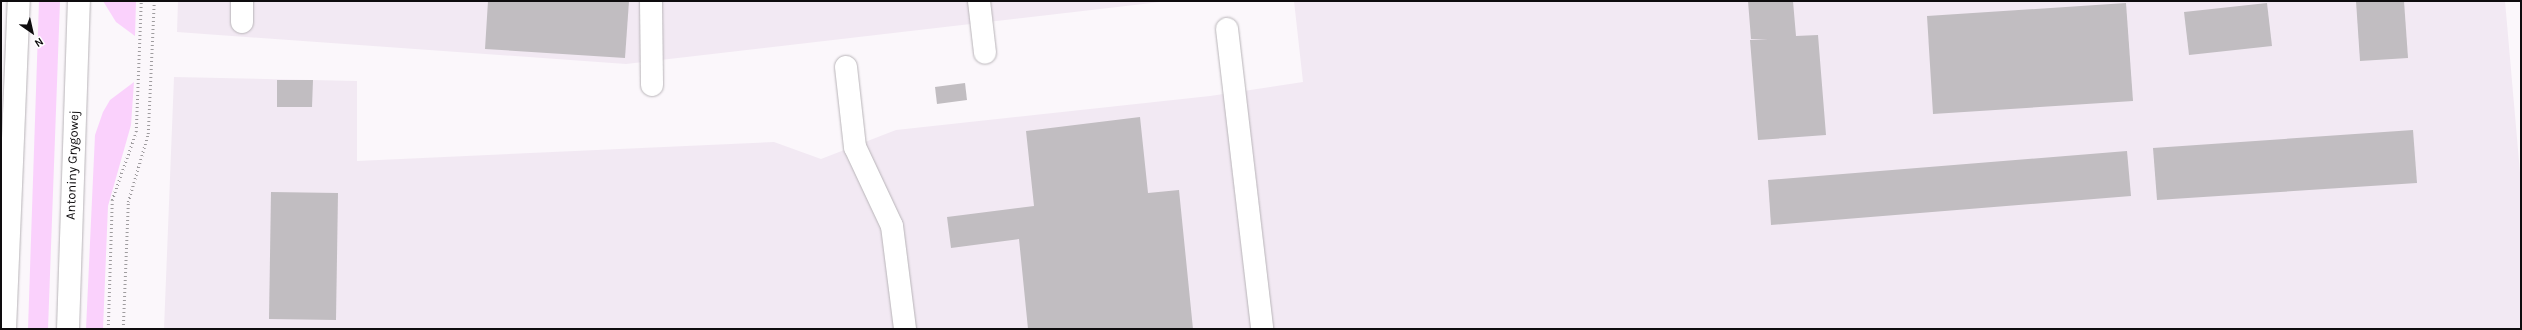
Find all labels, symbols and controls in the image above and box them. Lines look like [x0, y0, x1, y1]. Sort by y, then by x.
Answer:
north arrow [12, 12, 52, 52]
text: N [32, 35, 46, 50]
street label: Antoniny Grygowej [63, 110, 83, 220]

